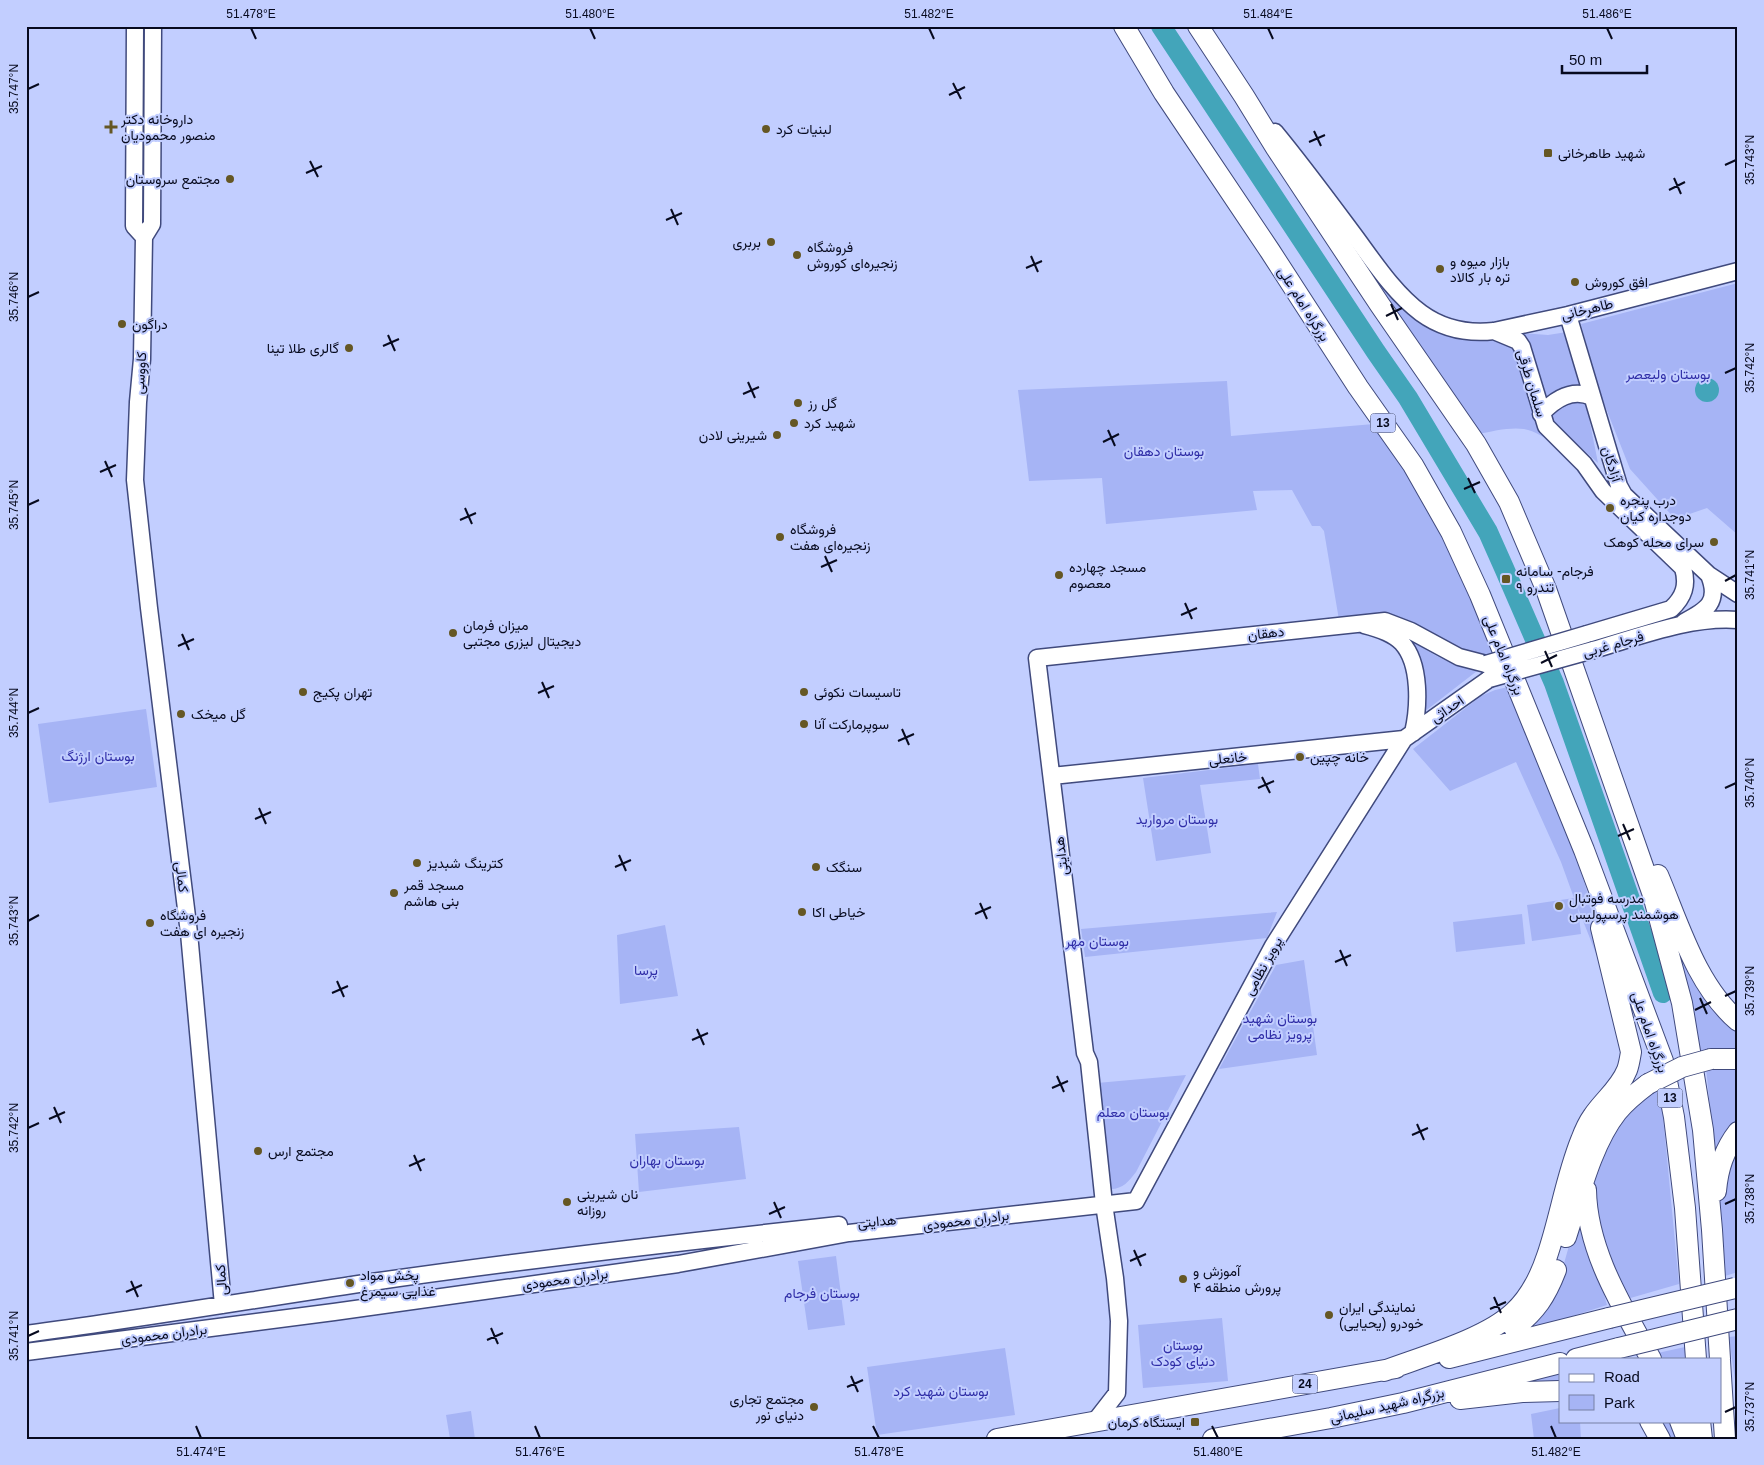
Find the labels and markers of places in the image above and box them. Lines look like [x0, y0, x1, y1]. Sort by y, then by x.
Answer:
place label: داروخانه دکتر منصور محمودیان [120, 111, 216, 144]
marker: داروخانه دکتر منصور محمودیان [105, 121, 117, 133]
place label: لبنیات کرد [776, 121, 832, 138]
marker: لبنیات کرد [760, 123, 772, 135]
place label: شهید طاهرخانی [1558, 145, 1645, 162]
marker: شهید طاهرخانی [1542, 147, 1554, 159]
place label: مجتمع سروستان [126, 171, 220, 190]
marker: مجتمع سروستان [224, 173, 236, 185]
place label: بربری [732, 234, 761, 251]
marker: بربری [765, 236, 777, 248]
place label: فروشگاه زنجیره‌ای کوروش [807, 239, 898, 272]
marker: فروشگاه زنجیره‌ای کوروش [791, 249, 803, 261]
place label: بازار میوه و تره بار کالاد [1450, 253, 1510, 286]
marker: بازار میوه و تره بار کالاد [1434, 263, 1446, 275]
place label: افق کوروش [1585, 274, 1648, 291]
marker: افق کوروش [1569, 276, 1581, 288]
place label: دراگون [132, 316, 168, 333]
marker: دراگون [116, 318, 128, 330]
place label: گالری طلا تینا [267, 340, 339, 357]
marker: گالری طلا تینا [343, 342, 355, 354]
place label: گل رز [807, 395, 837, 412]
marker: گل رز [792, 397, 804, 409]
place label: شهید کرد [804, 415, 856, 432]
marker: شهید کرد [788, 417, 800, 429]
place label: شیرینی لادن [699, 427, 767, 444]
marker: شیرینی لادن [771, 429, 783, 441]
place label: درب پنجره دوجداره کیان [1620, 492, 1692, 525]
marker: درب پنجره دوجداره کیان [1604, 502, 1616, 514]
place label: فروشگاه زنجیره‌ای هفت [790, 521, 871, 554]
marker: فروشگاه زنجیره‌ای هفت [774, 531, 786, 543]
place label: سرای محله کوهک [1604, 534, 1704, 551]
marker: سرای محله کوهک [1708, 536, 1720, 548]
place label: مسجد چهارده معصوم [1069, 559, 1146, 592]
place label: فرجام- سامانه ۹ تندرو [1516, 563, 1594, 596]
marker: مسجد چهارده معصوم [1053, 569, 1065, 581]
marker: فرجام- سامانه ۹ تندرو [1500, 573, 1512, 585]
place label: میزان فرمان دیجیتال لیزری مجتبی [463, 617, 581, 651]
marker: میزان فرمان دیجیتال لیزری مجتبی [447, 627, 459, 639]
place label: تهران پکیج [313, 684, 372, 703]
place label: تاسیسات نکوئی [814, 684, 901, 701]
marker: تهران پکیج [297, 686, 309, 698]
marker: تاسیسات نکوئی [798, 686, 810, 698]
place label: گل میخک [191, 706, 246, 723]
marker: گل میخک [175, 708, 187, 720]
place label: سوپرمارکت آنا [814, 716, 889, 734]
marker: سوپرمارکت آنا [798, 718, 810, 730]
place label: خانه چپین [1310, 749, 1369, 767]
marker: خانه چپین [1294, 751, 1306, 763]
place label: کترینگ شبدیز [426, 855, 503, 872]
marker: کترینگ شبدیز [411, 857, 423, 869]
place label: سنگک [826, 859, 862, 875]
marker: سنگک [810, 861, 822, 873]
place label: مسجد قمر بنی هاشم [403, 877, 464, 910]
marker: مسجد قمر بنی هاشم [388, 887, 400, 899]
place label: مدرسه فوتبال هوشمند پرسپولیس [1569, 890, 1679, 924]
marker: مدرسه فوتبال هوشمند پرسپولیس [1553, 900, 1565, 912]
place label: خیاطی اکا [812, 904, 865, 921]
marker: خیاطی اکا [796, 906, 808, 918]
place label: فروشگاه زنجیره ای هفت [160, 907, 245, 940]
marker: فروشگاه زنجیره ای هفت [144, 917, 156, 929]
place label: مجتمع ارس [268, 1143, 334, 1162]
marker: مجتمع ارس [252, 1145, 264, 1157]
place label: نان شیرینی روزانه [577, 1186, 638, 1219]
marker: نان شیرینی روزانه [561, 1196, 573, 1208]
place label: آموزش و پرورش منطقه ۴ [1193, 1263, 1281, 1297]
place label: پخش مواد غذایی سیمرغ [360, 1267, 435, 1302]
marker: آموزش و پرورش منطقه ۴ [1177, 1273, 1189, 1285]
marker: پخش مواد غذایی سیمرغ [344, 1277, 356, 1289]
place label: نمایندگی ایران خودرو (یحیایی) [1339, 1299, 1423, 1332]
marker: نمایندگی ایران خودرو (یحیایی) [1323, 1309, 1335, 1321]
place label: مجتمع تجاری دنیای نور [729, 1391, 804, 1424]
marker: مجتمع تجاری دنیای نور [808, 1401, 820, 1413]
place label: ایستگاه کرمان [1108, 1414, 1185, 1431]
marker: ایستگاه کرمان [1189, 1416, 1201, 1428]

